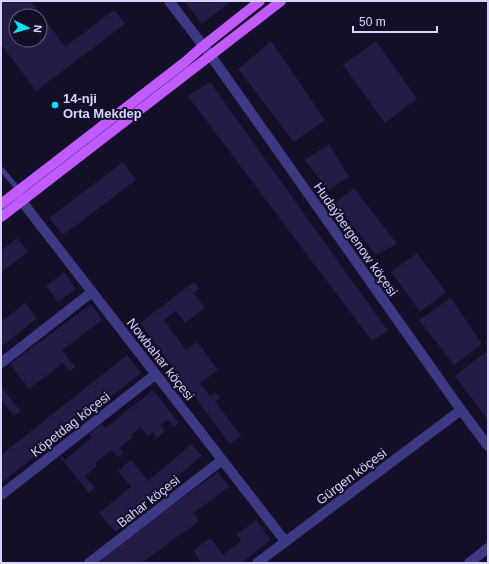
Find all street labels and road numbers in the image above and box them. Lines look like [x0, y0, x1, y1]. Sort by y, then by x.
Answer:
street label: Hudaýbergenow köçesi [311, 180, 401, 299]
street label: Nowbahar köçesi [124, 315, 197, 403]
street label: Köpetdag köçesi [28, 389, 113, 460]
street label: Gürgen köçesi [313, 445, 389, 508]
street label: Bahar köçesi [114, 472, 183, 530]

